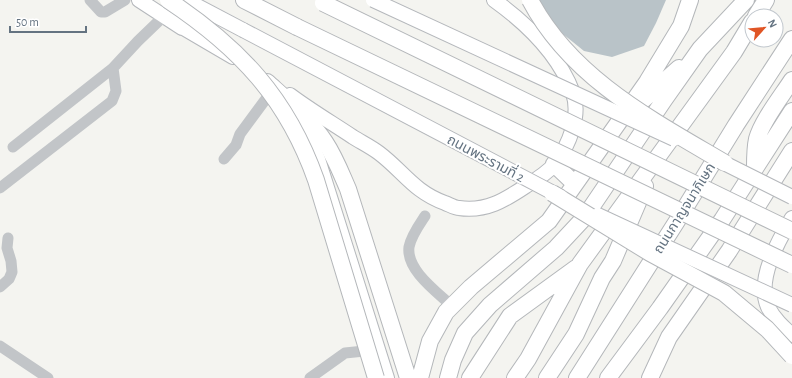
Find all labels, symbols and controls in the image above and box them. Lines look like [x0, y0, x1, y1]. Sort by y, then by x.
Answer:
scale bar [10, 8, 86, 34]
north arrow [744, 8, 784, 48]
text: 50 m [16, 16, 39, 28]
text: N [766, 18, 779, 30]
street label: ถนนพระรามที่ 2 [445, 129, 528, 185]
street label: ถนนกาญจนาภิเษก [651, 161, 718, 256]

